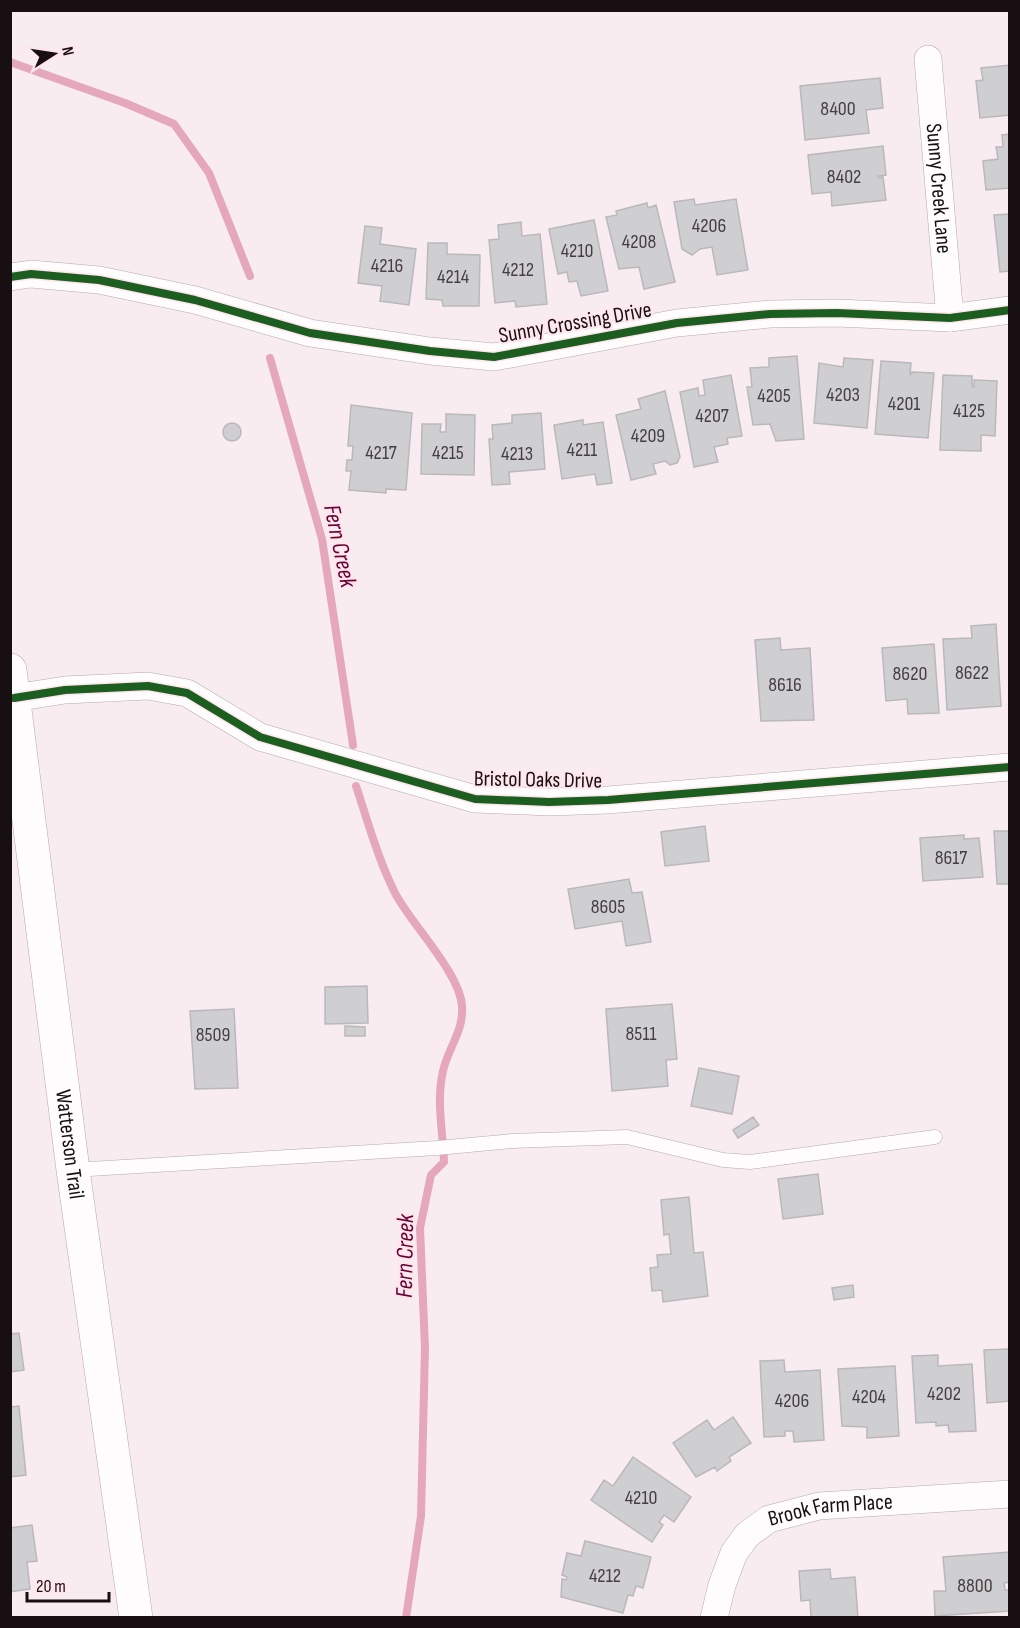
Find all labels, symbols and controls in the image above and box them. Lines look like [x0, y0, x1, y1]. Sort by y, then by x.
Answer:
north arrow [24, 24, 84, 84]
text: N [57, 45, 77, 57]
house number: 8400 [820, 97, 856, 121]
street label: Sunny Creek Lane [920, 122, 958, 255]
house number: 8402 [827, 165, 861, 189]
house number: 4206 [692, 214, 726, 238]
house number: 4208 [622, 230, 656, 254]
house number: 4210 [561, 239, 593, 263]
house number: 4216 [371, 254, 403, 278]
house number: 4212 [502, 258, 534, 282]
house number: 4214 [437, 265, 469, 289]
street label: Sunny Crossing Drive [496, 296, 654, 350]
house number: 4203 [826, 383, 860, 407]
house number: 4205 [757, 384, 791, 408]
house number: 4201 [888, 392, 920, 416]
house number: 4125 [953, 399, 985, 423]
house number: 4207 [695, 404, 729, 428]
house number: 4209 [631, 424, 665, 448]
house number: 4211 [567, 438, 597, 462]
house number: 4217 [365, 441, 397, 465]
house number: 4215 [432, 441, 464, 465]
house number: 4213 [501, 442, 533, 466]
water label: Fern Creek [317, 502, 363, 591]
house number: 8622 [955, 661, 989, 685]
house number: 8620 [893, 662, 927, 686]
house number: 8616 [768, 673, 802, 697]
street label: Bristol Oaks Drive [474, 765, 602, 795]
house number: 8617 [935, 846, 967, 870]
house number: 8605 [591, 895, 625, 919]
house number: 8511 [626, 1022, 656, 1046]
house number: 8509 [196, 1023, 230, 1047]
street label: Watterson Trail [49, 1088, 90, 1201]
water label: Fern Creek [390, 1213, 420, 1298]
house number: 4202 [927, 1382, 961, 1406]
house number: 4204 [852, 1385, 886, 1409]
house number: 4206 [775, 1389, 809, 1413]
house number: 4210 [625, 1486, 657, 1510]
street label: Brook Farm Place [765, 1488, 893, 1532]
house number: 4212 [589, 1564, 621, 1588]
scale bar [27, 1565, 110, 1603]
house number: 8800 [957, 1574, 993, 1598]
text: 20 m [36, 1576, 66, 1597]

